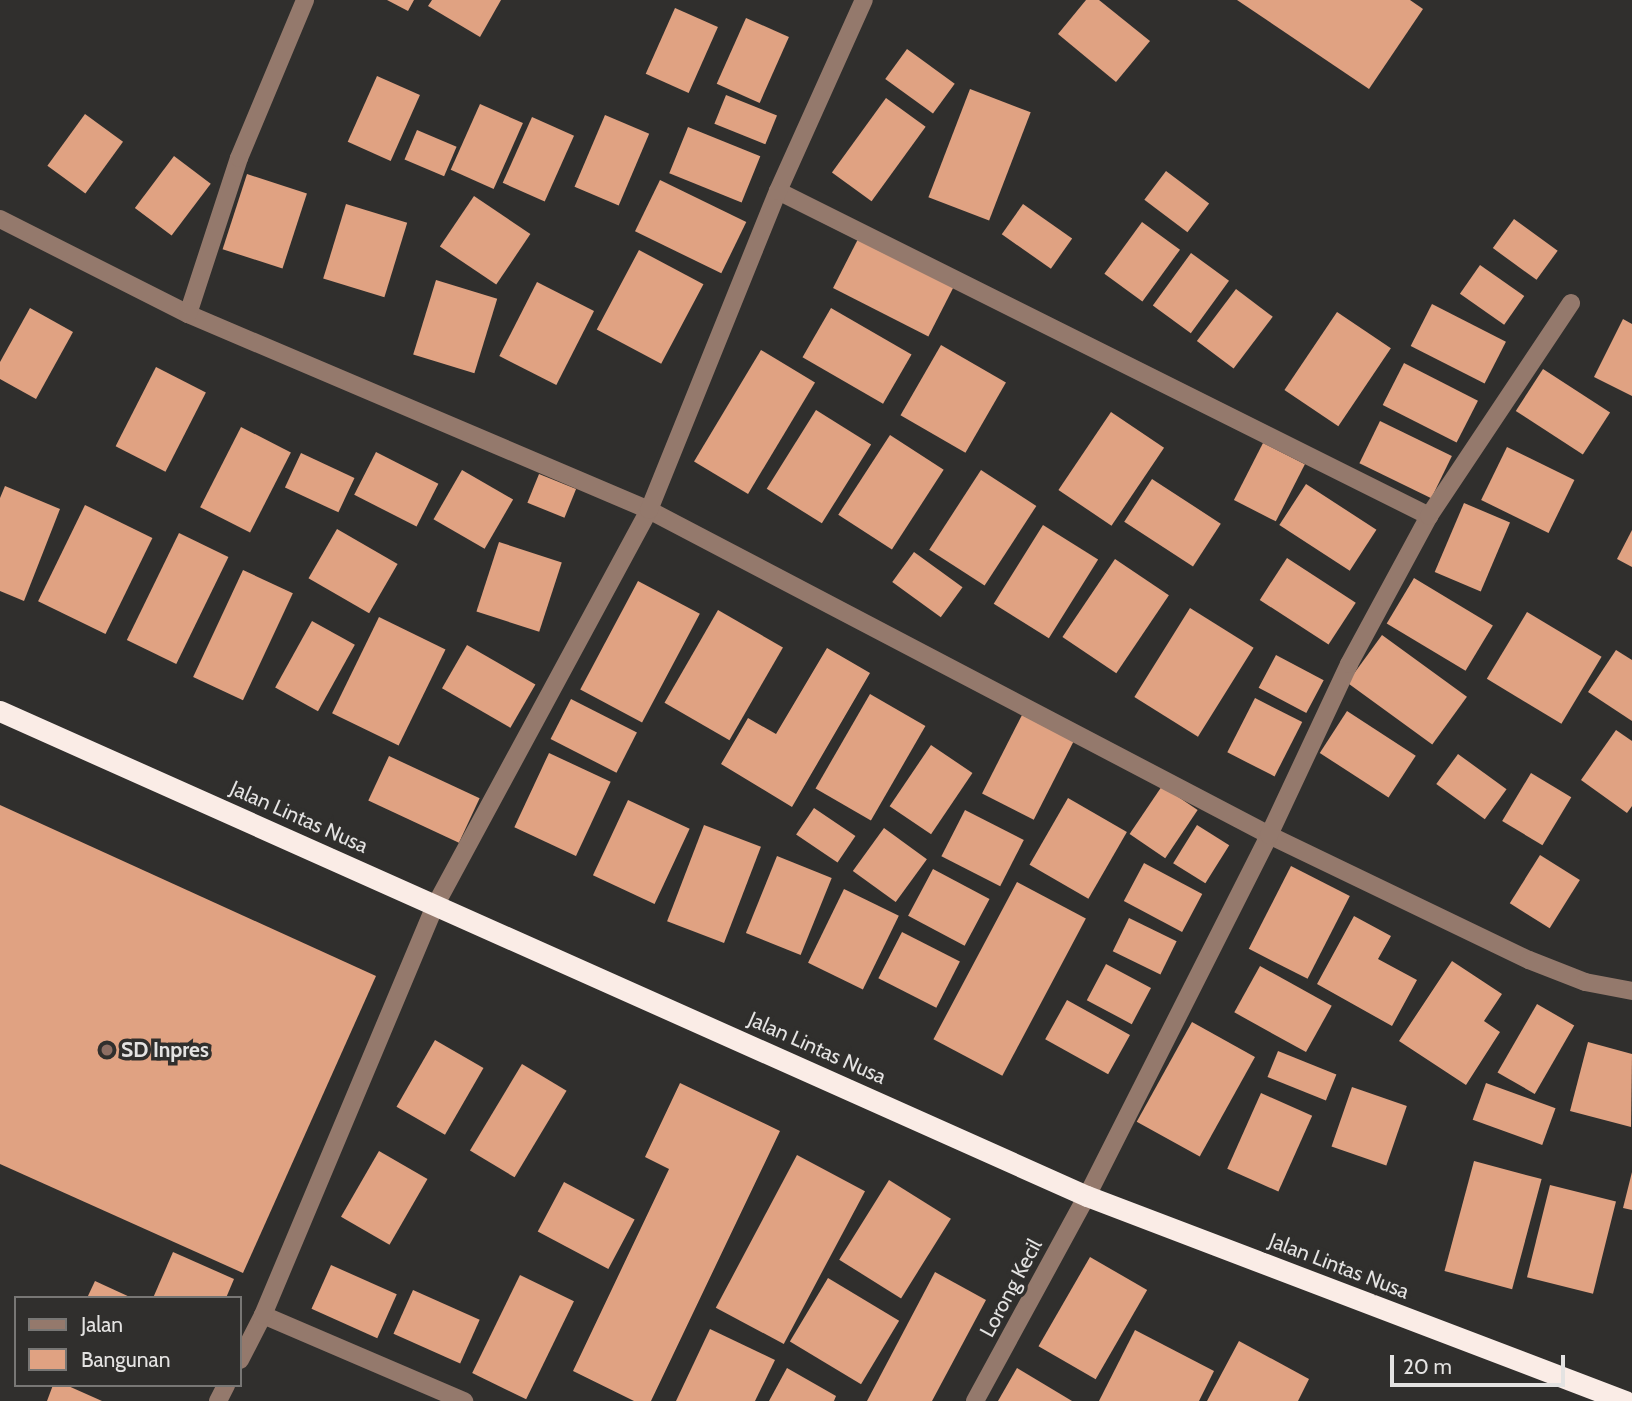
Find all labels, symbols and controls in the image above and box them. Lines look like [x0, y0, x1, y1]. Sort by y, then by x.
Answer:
street label: Jalan Lintas Nusa [226, 775, 372, 859]
street label: Jalan Lintas Nusa [744, 1006, 890, 1090]
place label: SD Inpres [121, 1037, 209, 1063]
marker: SD Inpres [99, 1042, 115, 1058]
street label: Jalan Lintas Nusa [1265, 1228, 1413, 1304]
street label: Lorong Kecil [975, 1235, 1047, 1341]
legend [14, 1296, 242, 1387]
text: Jalan [81, 1312, 123, 1337]
scale bar [1394, 1342, 1569, 1386]
text: Bangunan [81, 1347, 170, 1372]
text: 20 m [1403, 1354, 1452, 1379]

